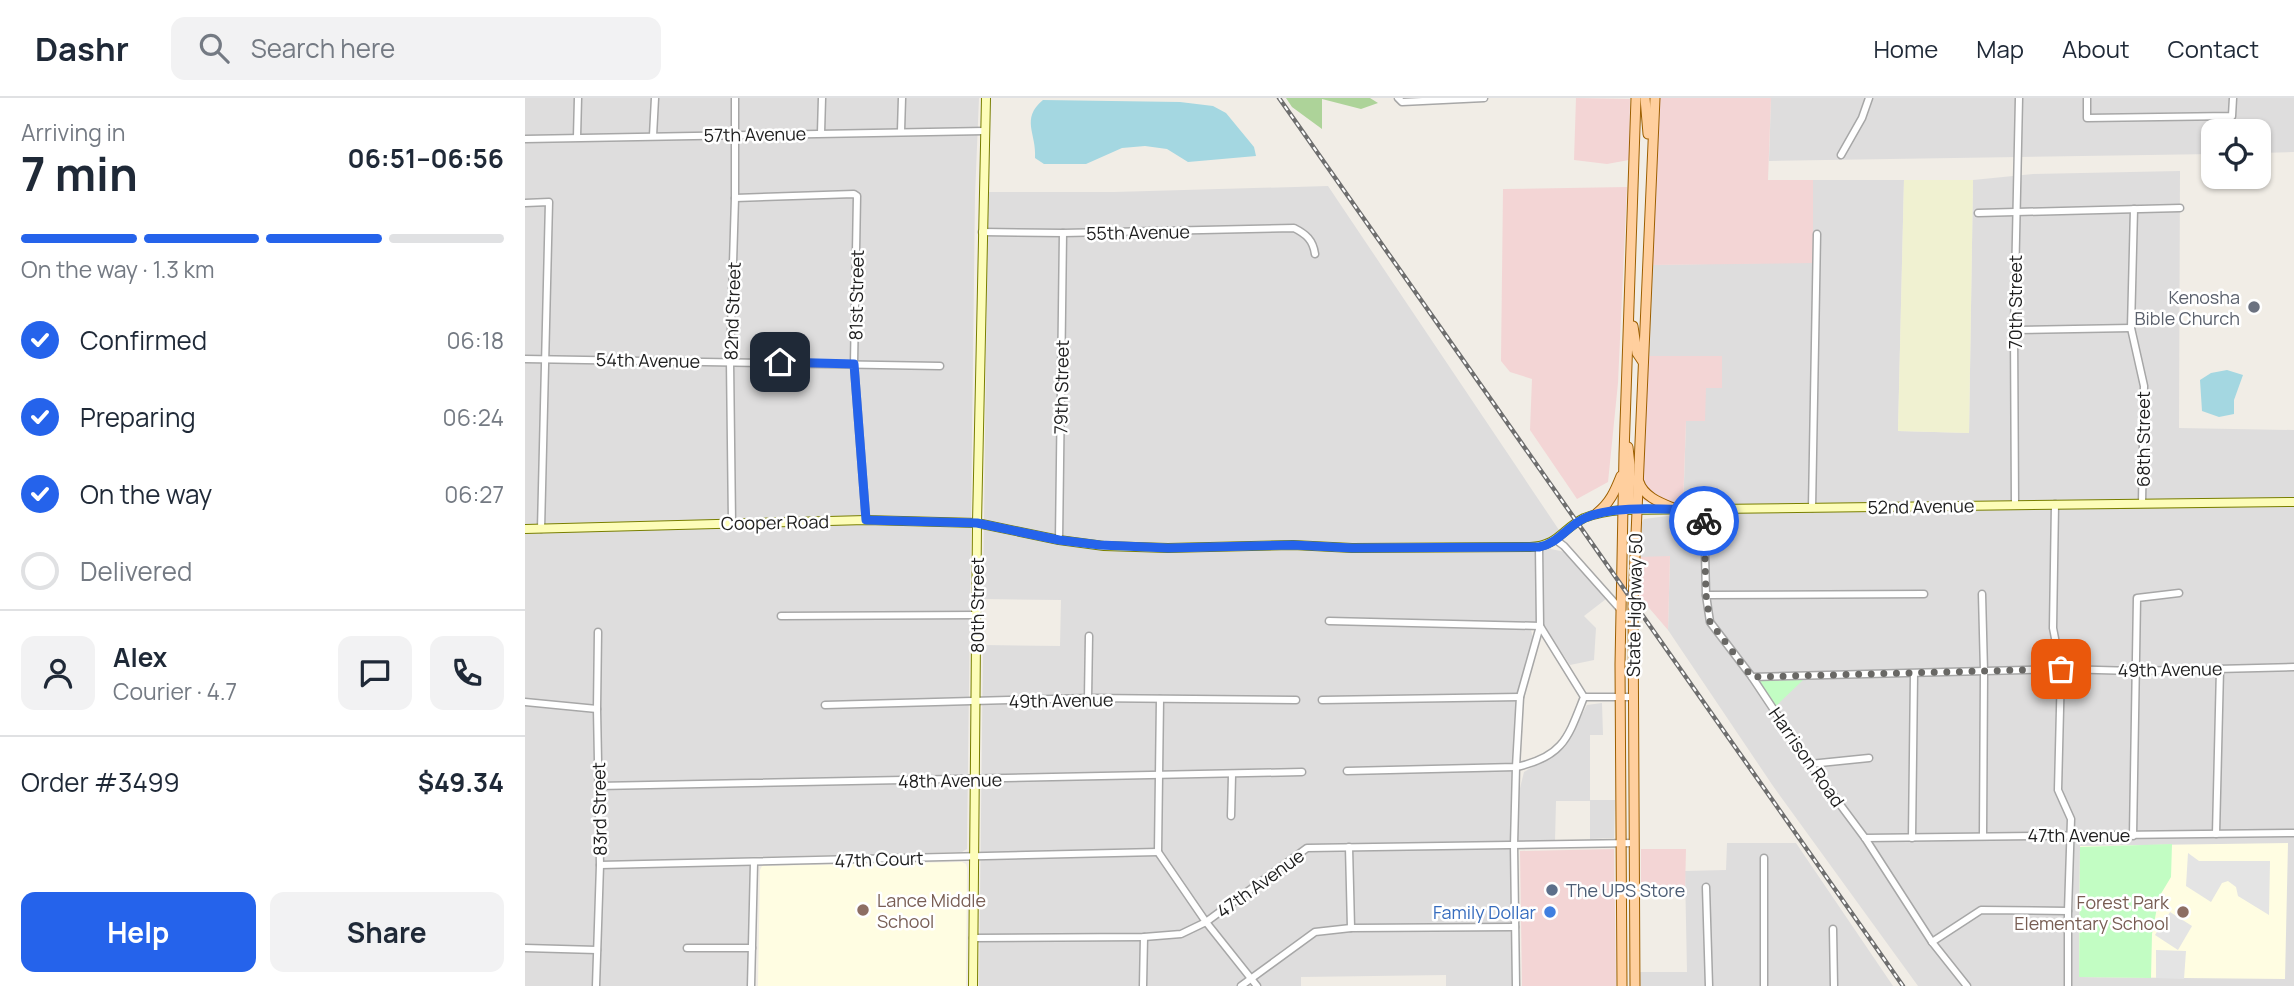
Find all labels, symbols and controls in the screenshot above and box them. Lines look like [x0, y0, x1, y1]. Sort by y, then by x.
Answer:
search box [171, 17, 661, 80]
text: Dashr [35, 26, 129, 71]
icon: search [195, 29, 233, 67]
text: Search here [251, 30, 395, 66]
text: Home [1873, 32, 1938, 65]
text: Map [1976, 32, 2024, 65]
text: About [2062, 32, 2130, 65]
text: Contact [2168, 32, 2259, 65]
text: Arriving in [21, 116, 126, 148]
map controls [2201, 119, 2271, 189]
button: locate [2201, 119, 2271, 189]
street label: 57th Avenue [704, 121, 806, 147]
text: 06:51–06:56 [348, 140, 504, 176]
text: 7 min [21, 142, 138, 205]
street label: 55th Avenue [1086, 219, 1190, 245]
street label: 81st Street [843, 249, 869, 341]
text: On the way · 1.3 km [21, 253, 215, 285]
street label: 70th Street [2003, 255, 2027, 349]
street label: 82nd Street [718, 261, 746, 361]
place label: Kenosha Bible Church [2135, 285, 2240, 330]
marker: Kenosha Bible Church [2246, 299, 2262, 315]
icon: check [21, 321, 59, 359]
text: Confirmed [80, 322, 207, 358]
text: 06:18 [447, 324, 504, 356]
pin [750, 332, 810, 392]
street label: 79th Street [1048, 340, 1074, 434]
icon: home [761, 343, 799, 381]
street label: 54th Avenue [596, 347, 700, 373]
street label: 68th Street [2131, 391, 2155, 487]
icon: check [21, 398, 59, 436]
text: Preparing [80, 399, 196, 435]
text: 06:24 [443, 401, 504, 433]
icon: check [21, 475, 59, 513]
text: On the way [80, 476, 212, 512]
text: 06:27 [444, 478, 504, 510]
courier [1669, 486, 1739, 556]
street label: 52nd Avenue [1867, 493, 1975, 519]
icon: bike [1685, 502, 1723, 540]
street label: Cooper Road [721, 509, 829, 535]
street label: State Highway 50 [1621, 533, 1647, 677]
text: Delivered [80, 553, 192, 589]
street label: 80th Street [965, 557, 989, 653]
button: person [21, 636, 95, 710]
button: chat [338, 636, 412, 710]
button: phone [430, 636, 504, 710]
text: Alex [113, 639, 167, 675]
pin [2031, 639, 2091, 699]
icon: bag [2042, 650, 2080, 688]
street label: 49th Avenue [2117, 656, 2223, 682]
text: Courier · 4.7 [113, 675, 237, 707]
street label: 49th Avenue [1008, 687, 1114, 713]
street label: Harrison Road [1764, 702, 1850, 812]
street label: 83rd Street [586, 762, 612, 856]
text: Order #3499 [21, 764, 180, 800]
text: $49.34 [418, 764, 504, 800]
street label: 48th Avenue [898, 767, 1002, 793]
street label: 47th Avenue [2028, 823, 2130, 847]
street label: 47th Avenue [1211, 843, 1309, 923]
street label: 47th Court [834, 845, 924, 873]
place label: The UPS Store [1566, 878, 1685, 902]
marker: The UPS Store [1544, 882, 1560, 898]
place label: Lance Middle School [877, 888, 986, 933]
place label: Forest Park Elementary School [2014, 890, 2170, 935]
button: Help [21, 892, 256, 972]
button: Share [270, 892, 504, 972]
place label: Family Dollar [1433, 900, 1536, 924]
marker: Lance Middle School [855, 902, 871, 918]
marker: Family Dollar [1542, 904, 1558, 920]
marker: Forest Park Elementary School [2175, 904, 2191, 920]

